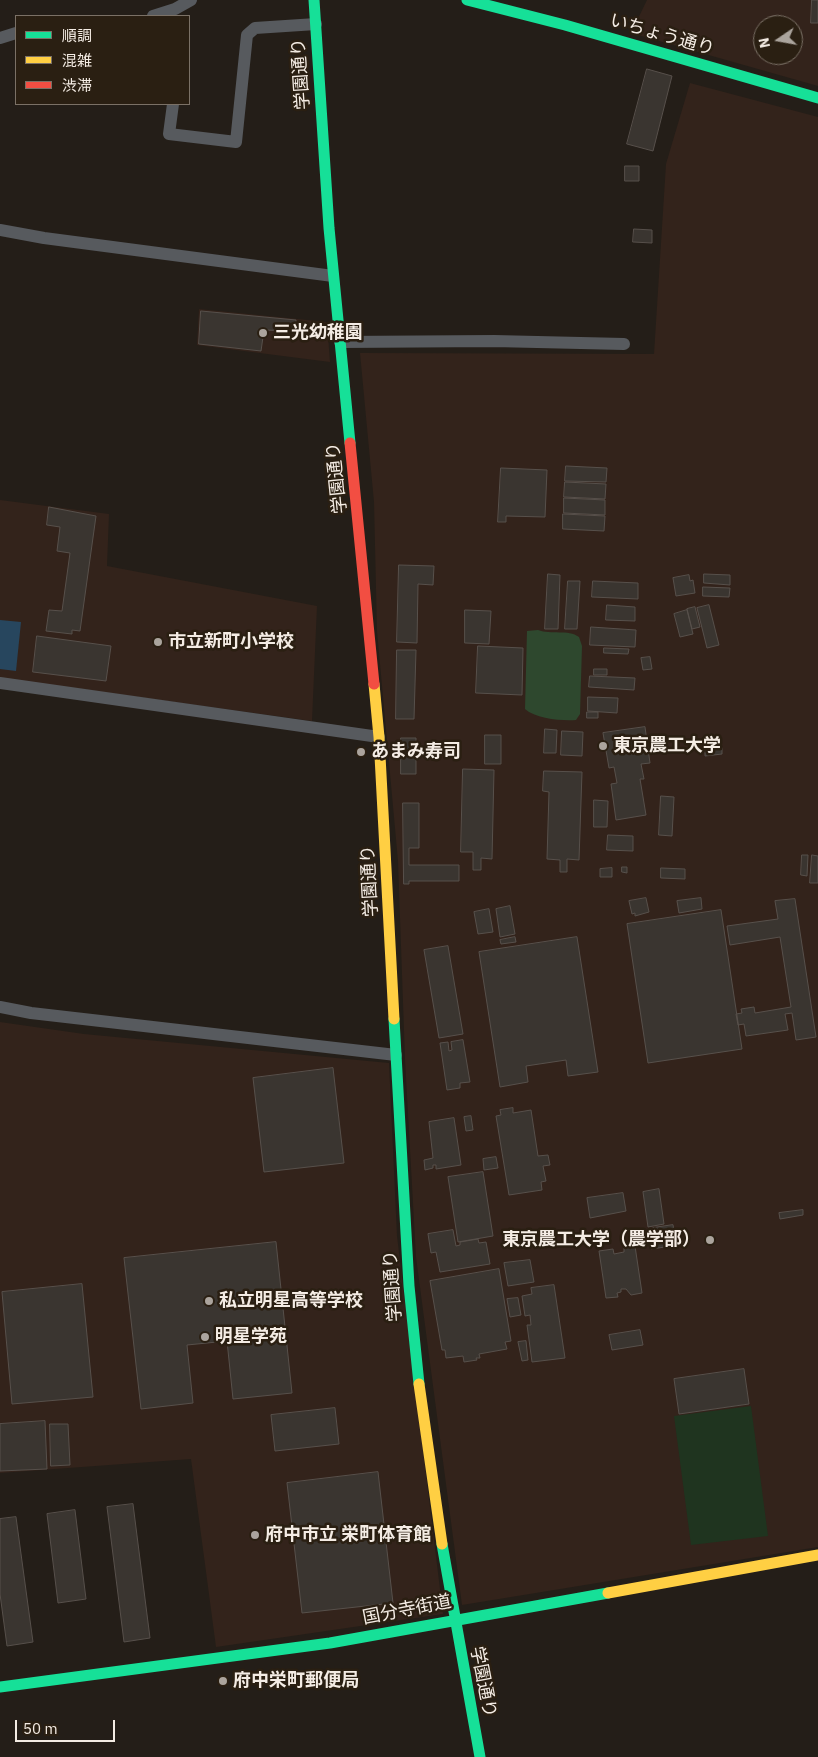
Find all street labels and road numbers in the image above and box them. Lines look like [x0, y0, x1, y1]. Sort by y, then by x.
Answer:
street label: いちょう通り [607, 10, 717, 60]
street label: 学園通り [288, 37, 314, 111]
street label: 学園通り [322, 441, 352, 515]
street label: 学園通り [357, 844, 383, 918]
street label: 学園通り [380, 1249, 406, 1323]
street label: 国分寺街道 [361, 1591, 453, 1629]
street label: 学園通り [466, 1645, 500, 1719]

